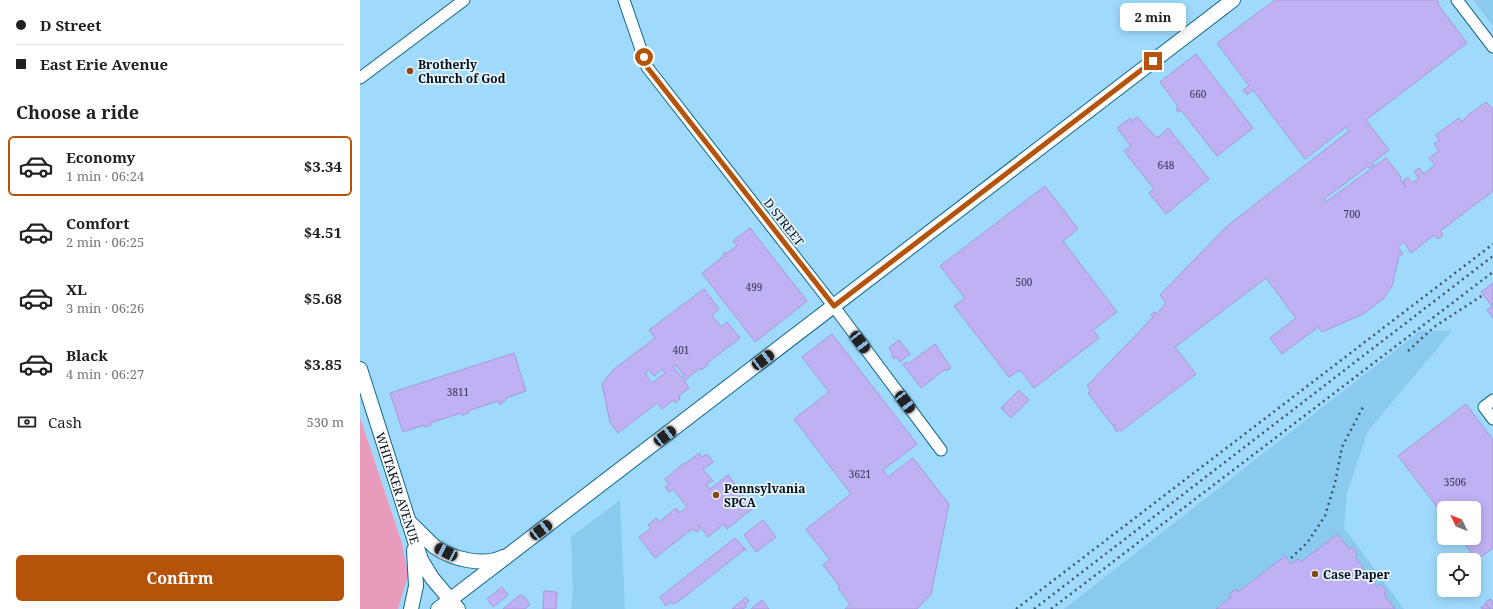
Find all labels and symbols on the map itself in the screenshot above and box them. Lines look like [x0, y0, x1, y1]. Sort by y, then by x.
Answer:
callout: 2 min [1120, 3, 1186, 31]
route start [635, 48, 653, 66]
route end [1144, 52, 1162, 70]
place label: Brotherly Church of God [418, 56, 506, 87]
marker: Brotherly Church of God [405, 66, 415, 76]
house number: 660 [1190, 87, 1207, 101]
house number: 648 [1158, 158, 1175, 172]
street label: D STREET [760, 195, 808, 250]
house number: 700 [1344, 207, 1361, 221]
house number: 500 [1016, 275, 1033, 289]
house number: 499 [746, 280, 762, 294]
car [848, 329, 872, 355]
house number: 401 [673, 343, 689, 357]
car [750, 348, 776, 372]
house number: 3811 [447, 385, 469, 399]
car [893, 389, 917, 415]
car [652, 424, 678, 448]
street label: WHITAKER AVENUE [372, 430, 424, 546]
house number: 3621 [849, 467, 871, 481]
house number: 3506 [1444, 475, 1467, 489]
place label: Pennsylvania SPCA [724, 480, 805, 511]
marker: Pennsylvania SPCA [711, 490, 721, 500]
north arrow [1437, 501, 1481, 545]
car [528, 518, 554, 542]
car [433, 541, 459, 563]
place label: Case Paper [1323, 566, 1390, 583]
marker: Case Paper [1310, 569, 1320, 579]

